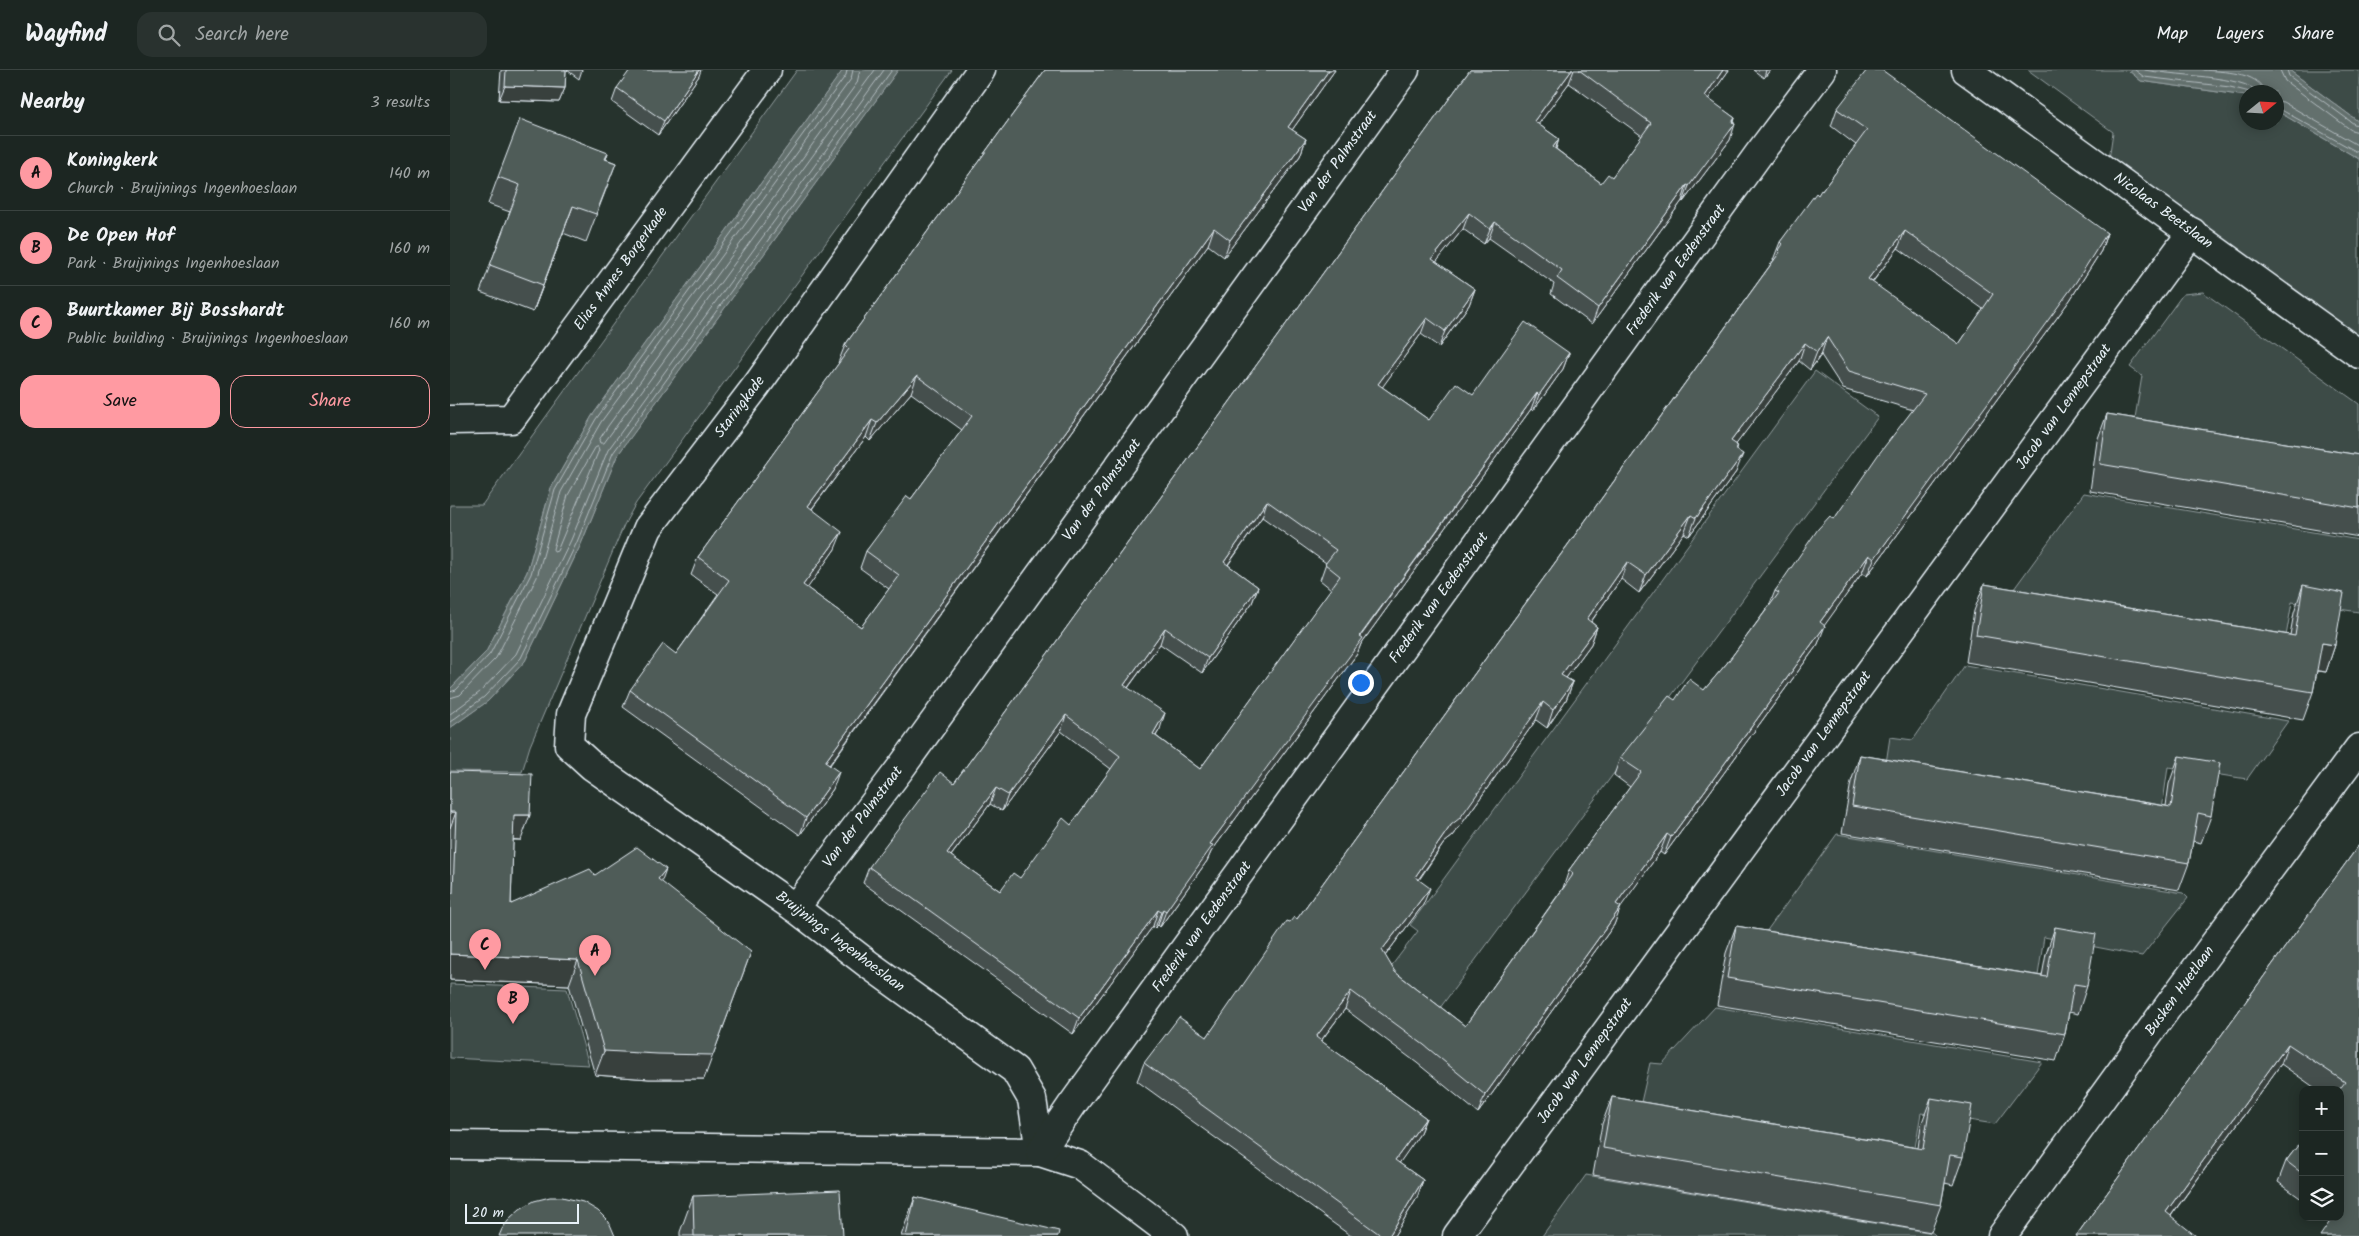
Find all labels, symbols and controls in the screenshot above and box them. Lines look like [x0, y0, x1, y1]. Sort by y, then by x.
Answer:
search box [137, 12, 487, 57]
text: Wayfind [25, 15, 107, 54]
text: Search here [195, 20, 289, 50]
text: Map [2157, 20, 2188, 49]
text: Layers [2216, 20, 2264, 49]
text: Share [2292, 20, 2334, 49]
icon: search [155, 21, 183, 49]
north arrow [2239, 85, 2284, 130]
text: Nearby [20, 86, 85, 119]
text: 3 results [371, 90, 430, 115]
street label: Van der Palmstraat [1292, 105, 1384, 218]
text: Koningkerk [67, 146, 157, 176]
text: A [31, 161, 41, 186]
text: 140 m [389, 161, 430, 186]
street label: Nicolaas Beetslaan [2108, 167, 2218, 255]
text: Church · Bruijnings Ingenhoeslaan [67, 176, 297, 201]
street label: Frederik van Eedenstraat [1620, 199, 1732, 341]
street label: Elias Annes Borgerkade [568, 202, 674, 336]
text: De Open Hof [67, 221, 175, 251]
text: B [31, 236, 41, 261]
text: 160 m [389, 236, 430, 261]
text: Park · Bruijnings Ingenhoeslaan [67, 251, 279, 276]
text: Buurtkamer Bij Bosshardt [67, 296, 284, 326]
text: C [31, 311, 41, 336]
text: 160 m [389, 311, 430, 336]
text: Public building · Bruijnings Ingenhoeslaan [67, 326, 348, 351]
street label: Jacob van Lennepstraat [2010, 339, 2118, 475]
street label: Staringkade [709, 371, 772, 443]
button: Save [20, 375, 220, 428]
button: Share [230, 375, 430, 428]
street label: Van der Palmstraat [1056, 433, 1148, 546]
street label: Frederik van Eedenstraat [1383, 527, 1495, 669]
street label: Jacob van Lennepstraat [1770, 666, 1878, 802]
your location [1348, 670, 1374, 696]
street label: Van der Palmstraat [817, 761, 909, 873]
street label: Frederik van Eedenstraat [1146, 856, 1258, 998]
street label: Bruijnings Ingenhoeslaan [770, 885, 910, 999]
pin: C [469, 929, 501, 970]
pin: A [579, 935, 611, 976]
street label: Busken Huetlaan [2139, 941, 2221, 1041]
pin: B [497, 983, 529, 1024]
street label: Jacob van Lennepstraat [1531, 993, 1639, 1129]
map controls [2299, 1086, 2344, 1221]
button: + [2299, 1086, 2344, 1131]
button: − [2299, 1131, 2344, 1176]
button: layers [2299, 1176, 2344, 1221]
scale bar [465, 1201, 579, 1224]
text: 20 m [472, 1202, 504, 1224]

